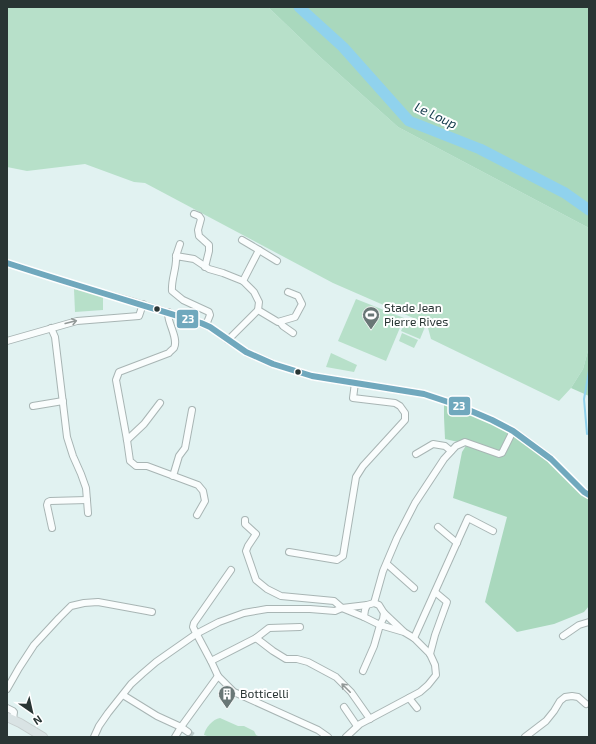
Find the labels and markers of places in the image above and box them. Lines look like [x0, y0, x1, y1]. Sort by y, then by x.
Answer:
place label: Stade Jean Pierre Rives [384, 300, 448, 328]
unlabelled marker [152, 304, 162, 314]
sports icon: Stade Jean Pierre Rives [361, 305, 381, 330]
unlabelled marker [293, 367, 303, 377]
building icon: Botticelli [217, 684, 237, 709]
place label: Botticelli [240, 686, 289, 700]

